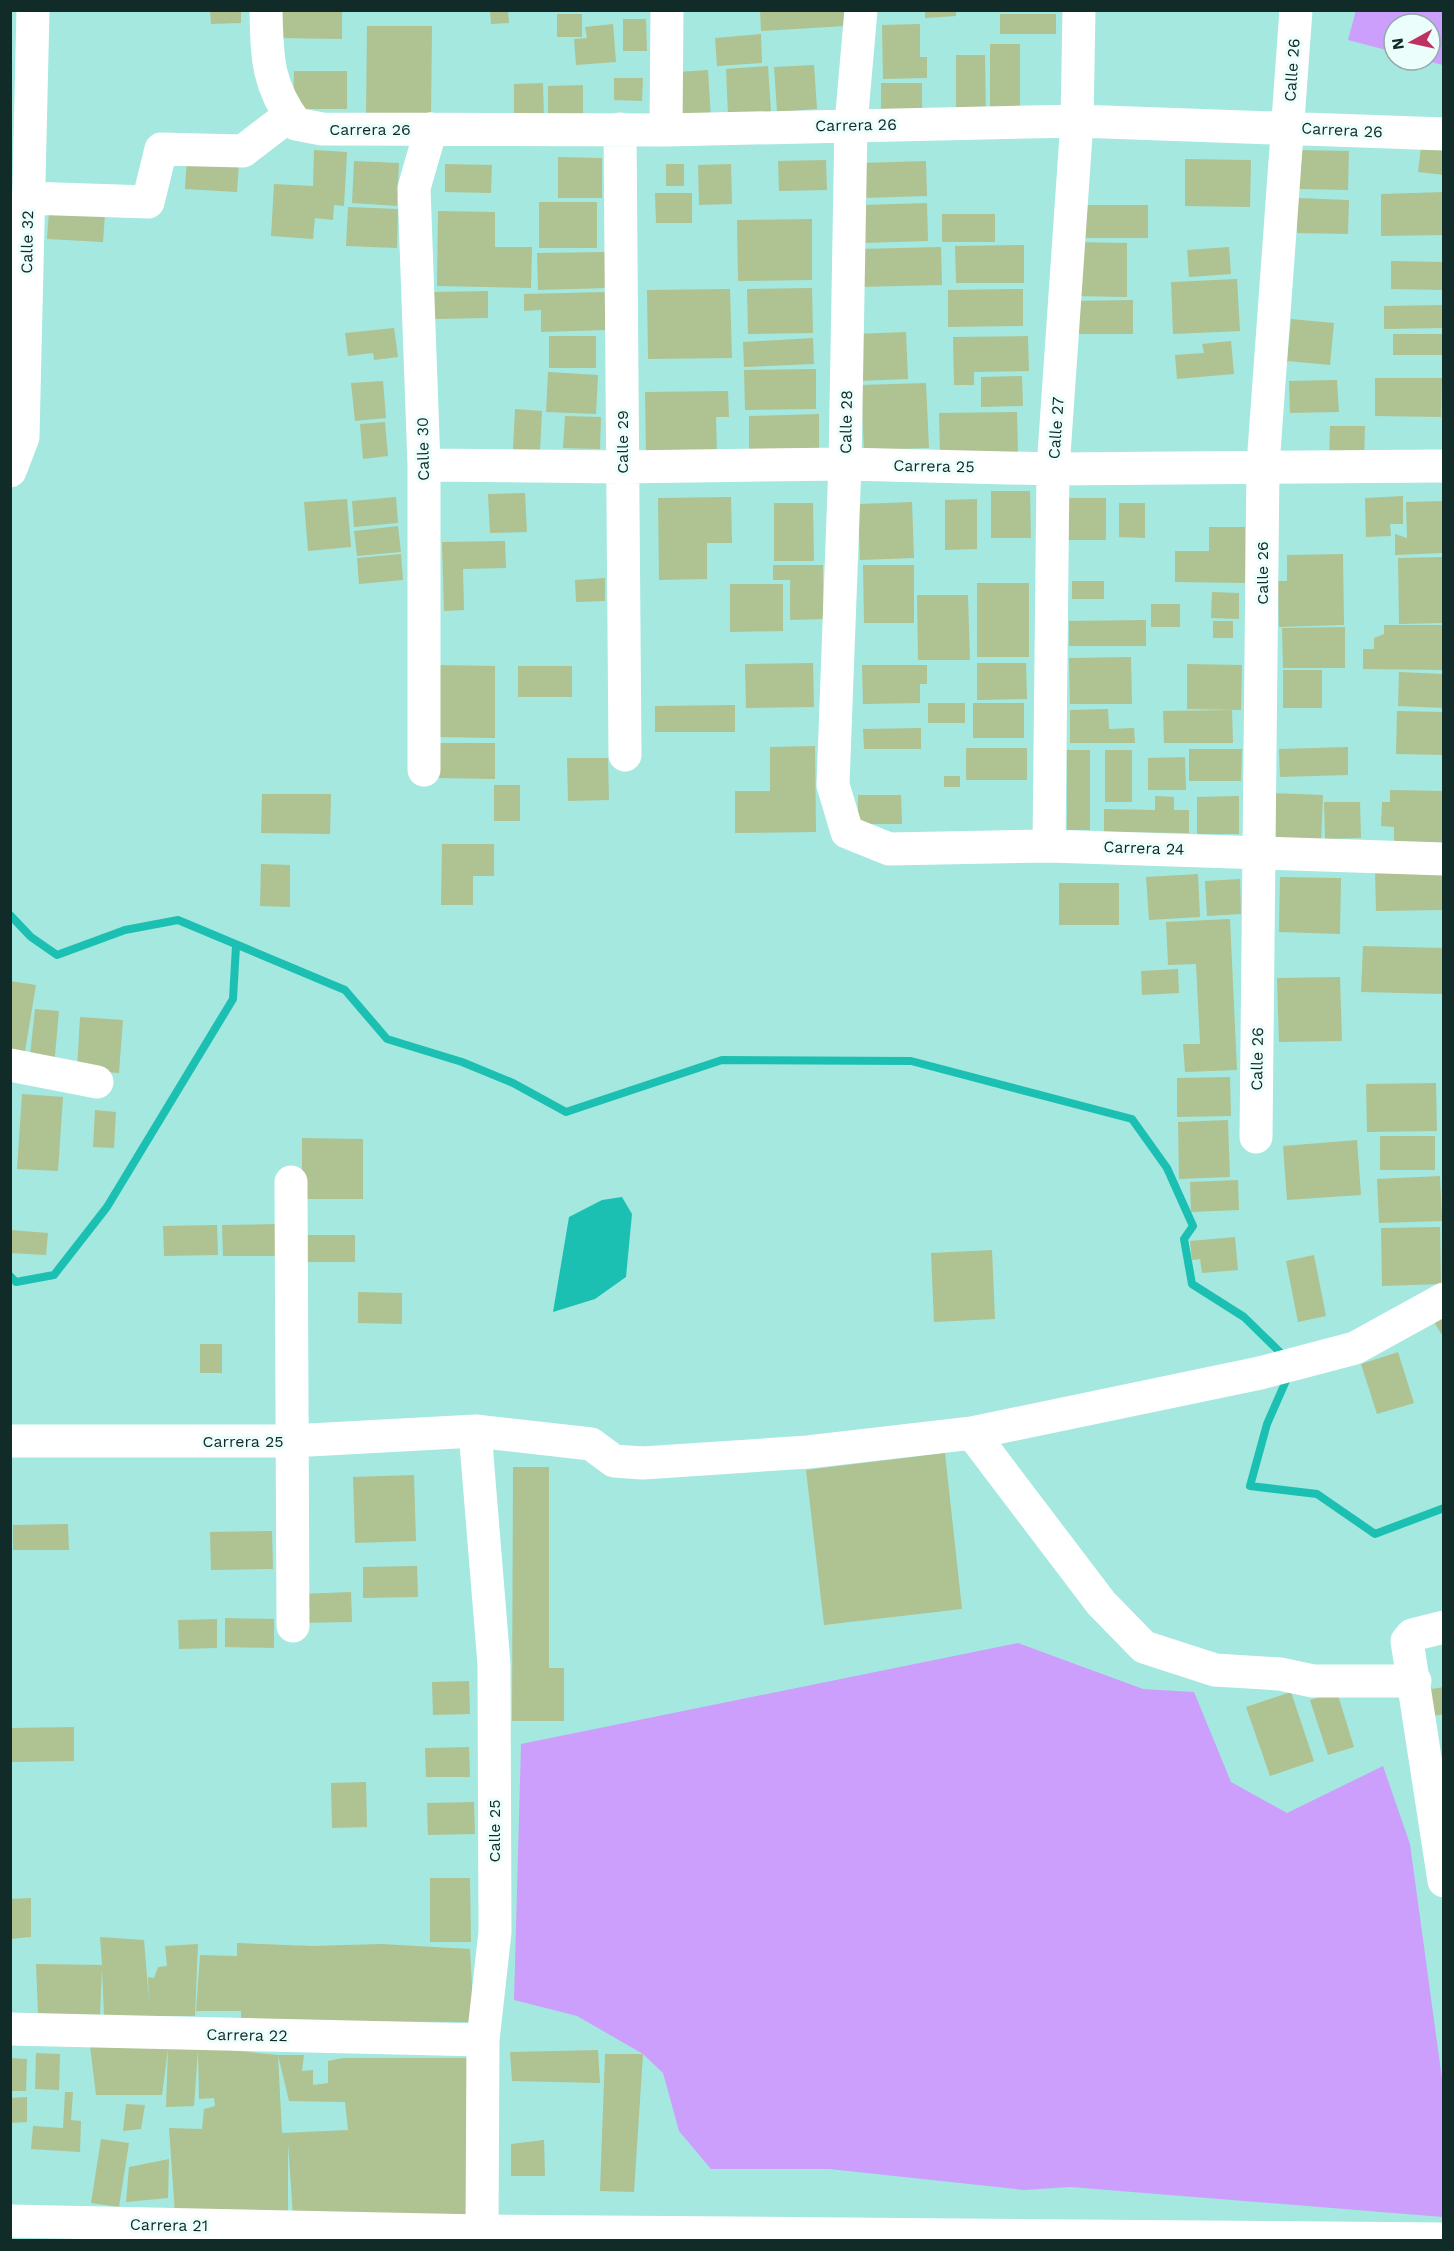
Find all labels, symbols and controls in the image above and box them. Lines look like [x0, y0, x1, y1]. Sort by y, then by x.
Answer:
north arrow [1382, 12, 1442, 72]
text: N [1387, 37, 1408, 51]
street label: Calle 26 [1280, 38, 1304, 102]
street label: Carrera 26 [815, 115, 897, 135]
street label: Carrera 26 [1301, 118, 1383, 142]
street label: Carrera 26 [329, 120, 411, 139]
street label: Calle 32 [17, 210, 37, 274]
street label: Calle 28 [836, 390, 856, 454]
street label: Calle 27 [1044, 396, 1068, 460]
street label: Calle 29 [613, 410, 632, 474]
street label: Calle 30 [413, 417, 433, 481]
street label: Carrera 25 [893, 456, 975, 476]
street label: Calle 26 [1253, 541, 1272, 605]
street label: Carrera 24 [1103, 837, 1185, 859]
street label: Calle 26 [1247, 1027, 1267, 1091]
street label: Carrera 25 [202, 1432, 284, 1451]
street label: Calle 25 [485, 1799, 504, 1863]
street label: Carrera 22 [206, 2025, 288, 2045]
street label: Carrera 21 [130, 2215, 208, 2235]

